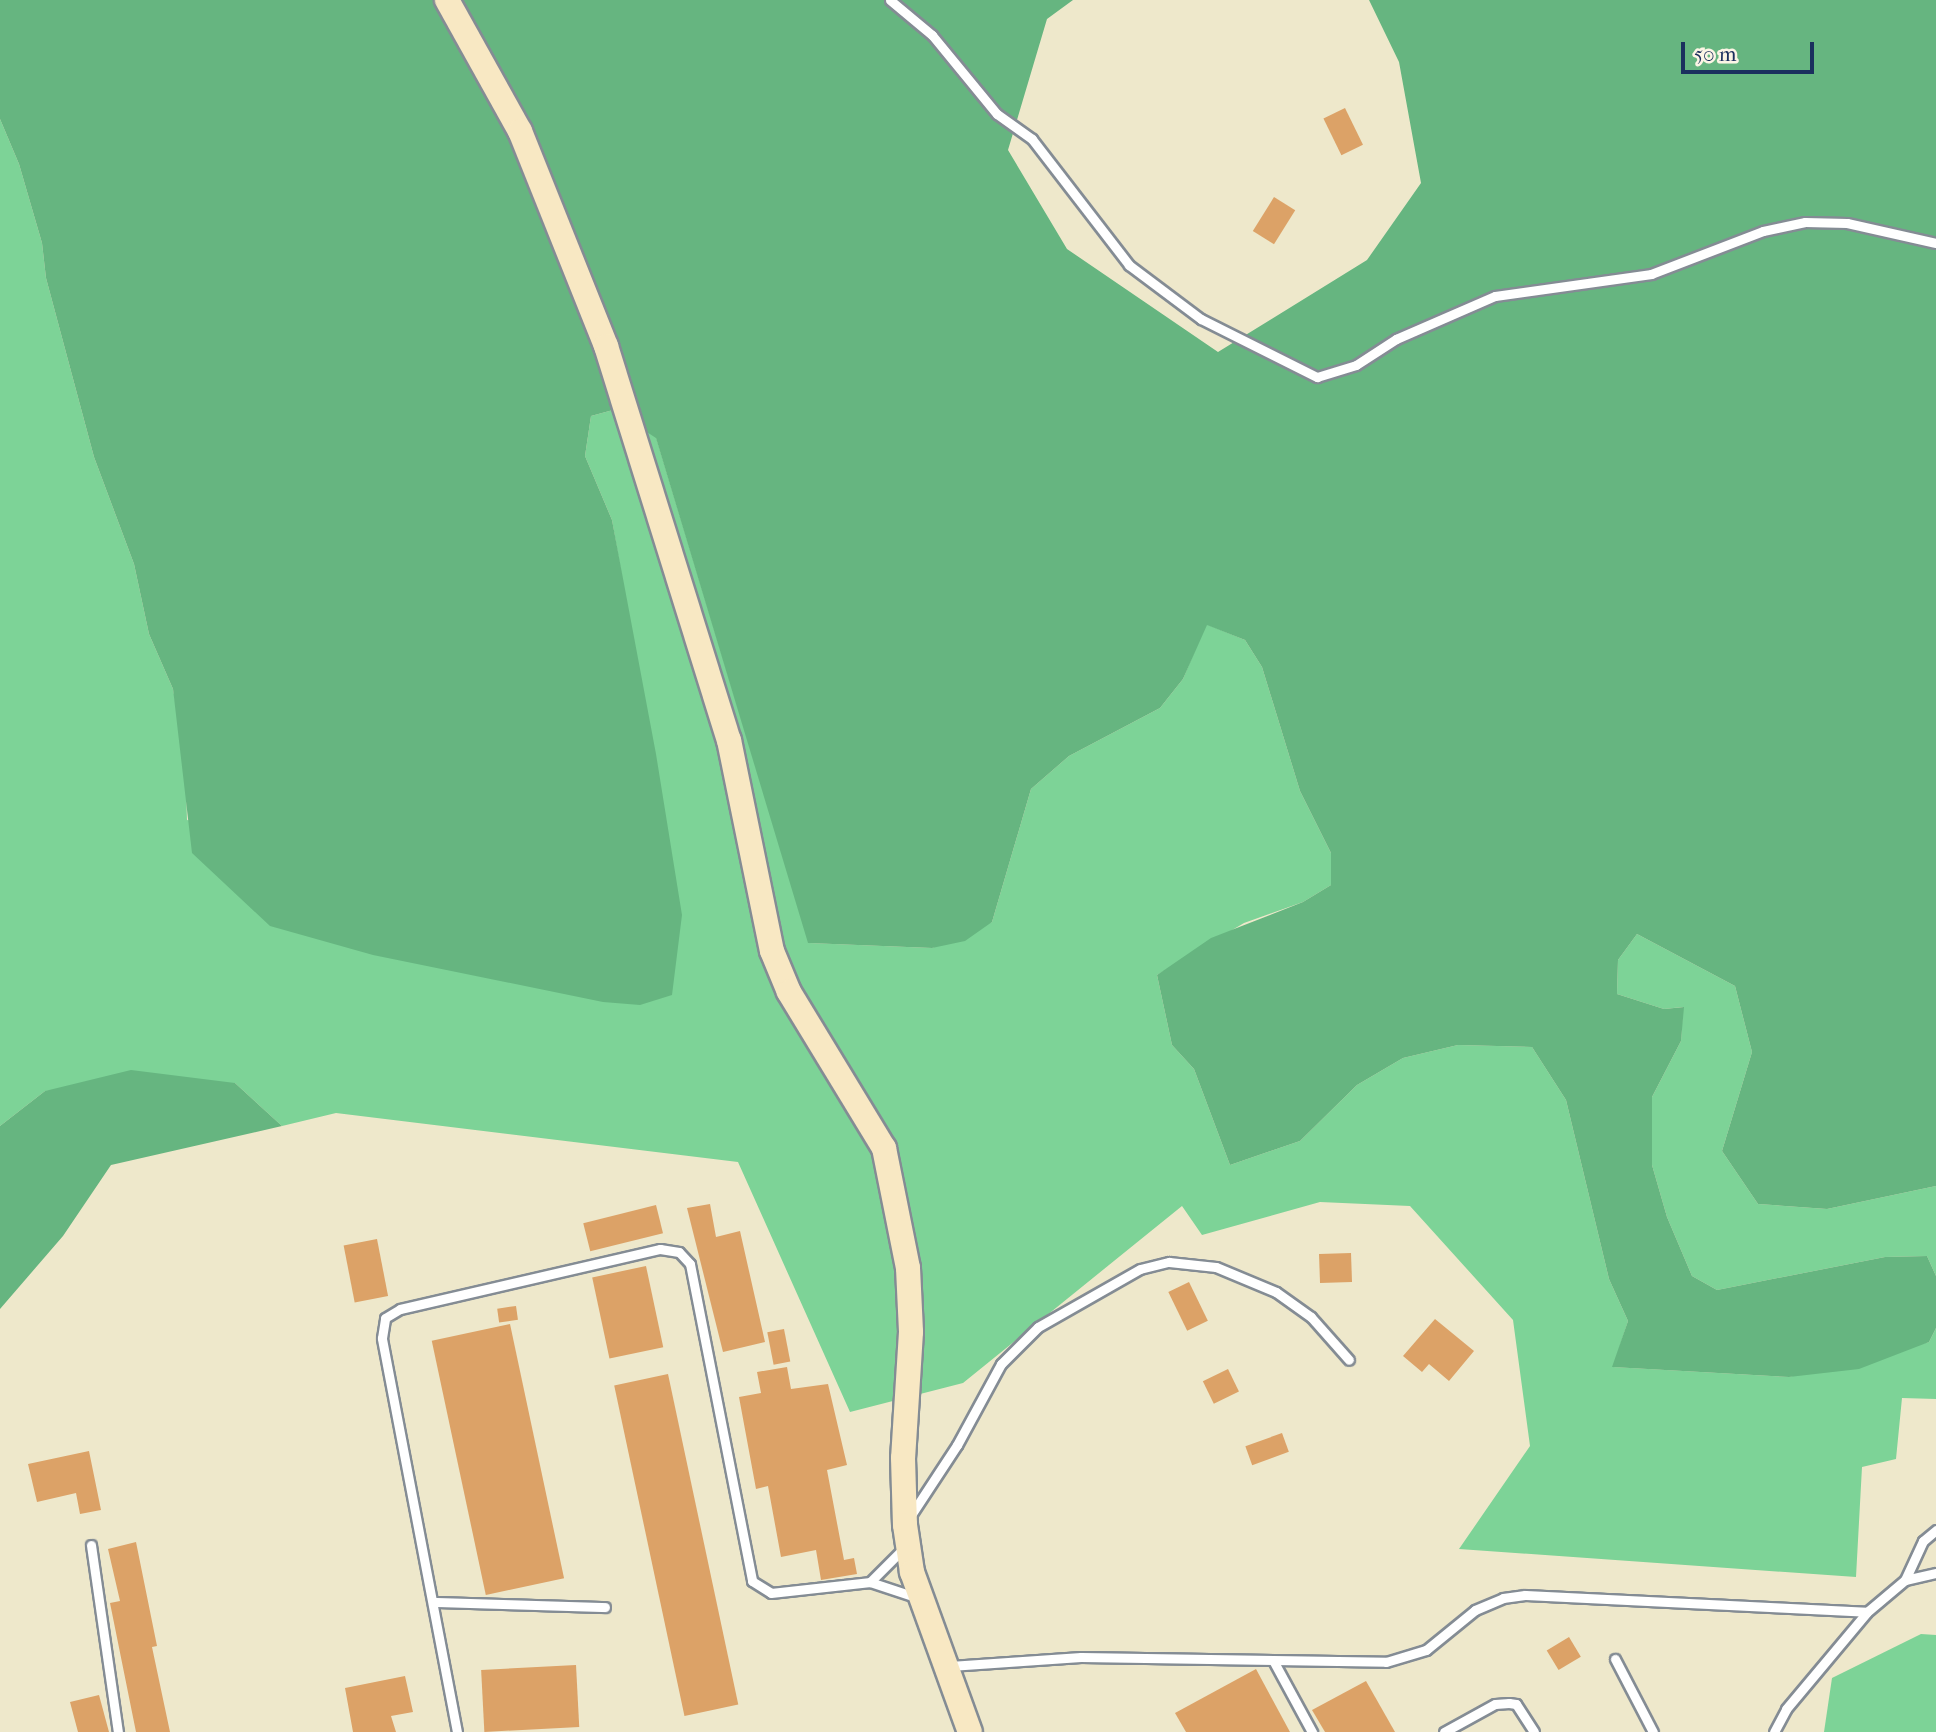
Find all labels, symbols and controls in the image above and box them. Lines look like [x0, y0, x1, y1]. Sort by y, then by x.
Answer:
scale bar [1684, 28, 1817, 72]
text: 50 m [1694, 42, 1737, 66]

